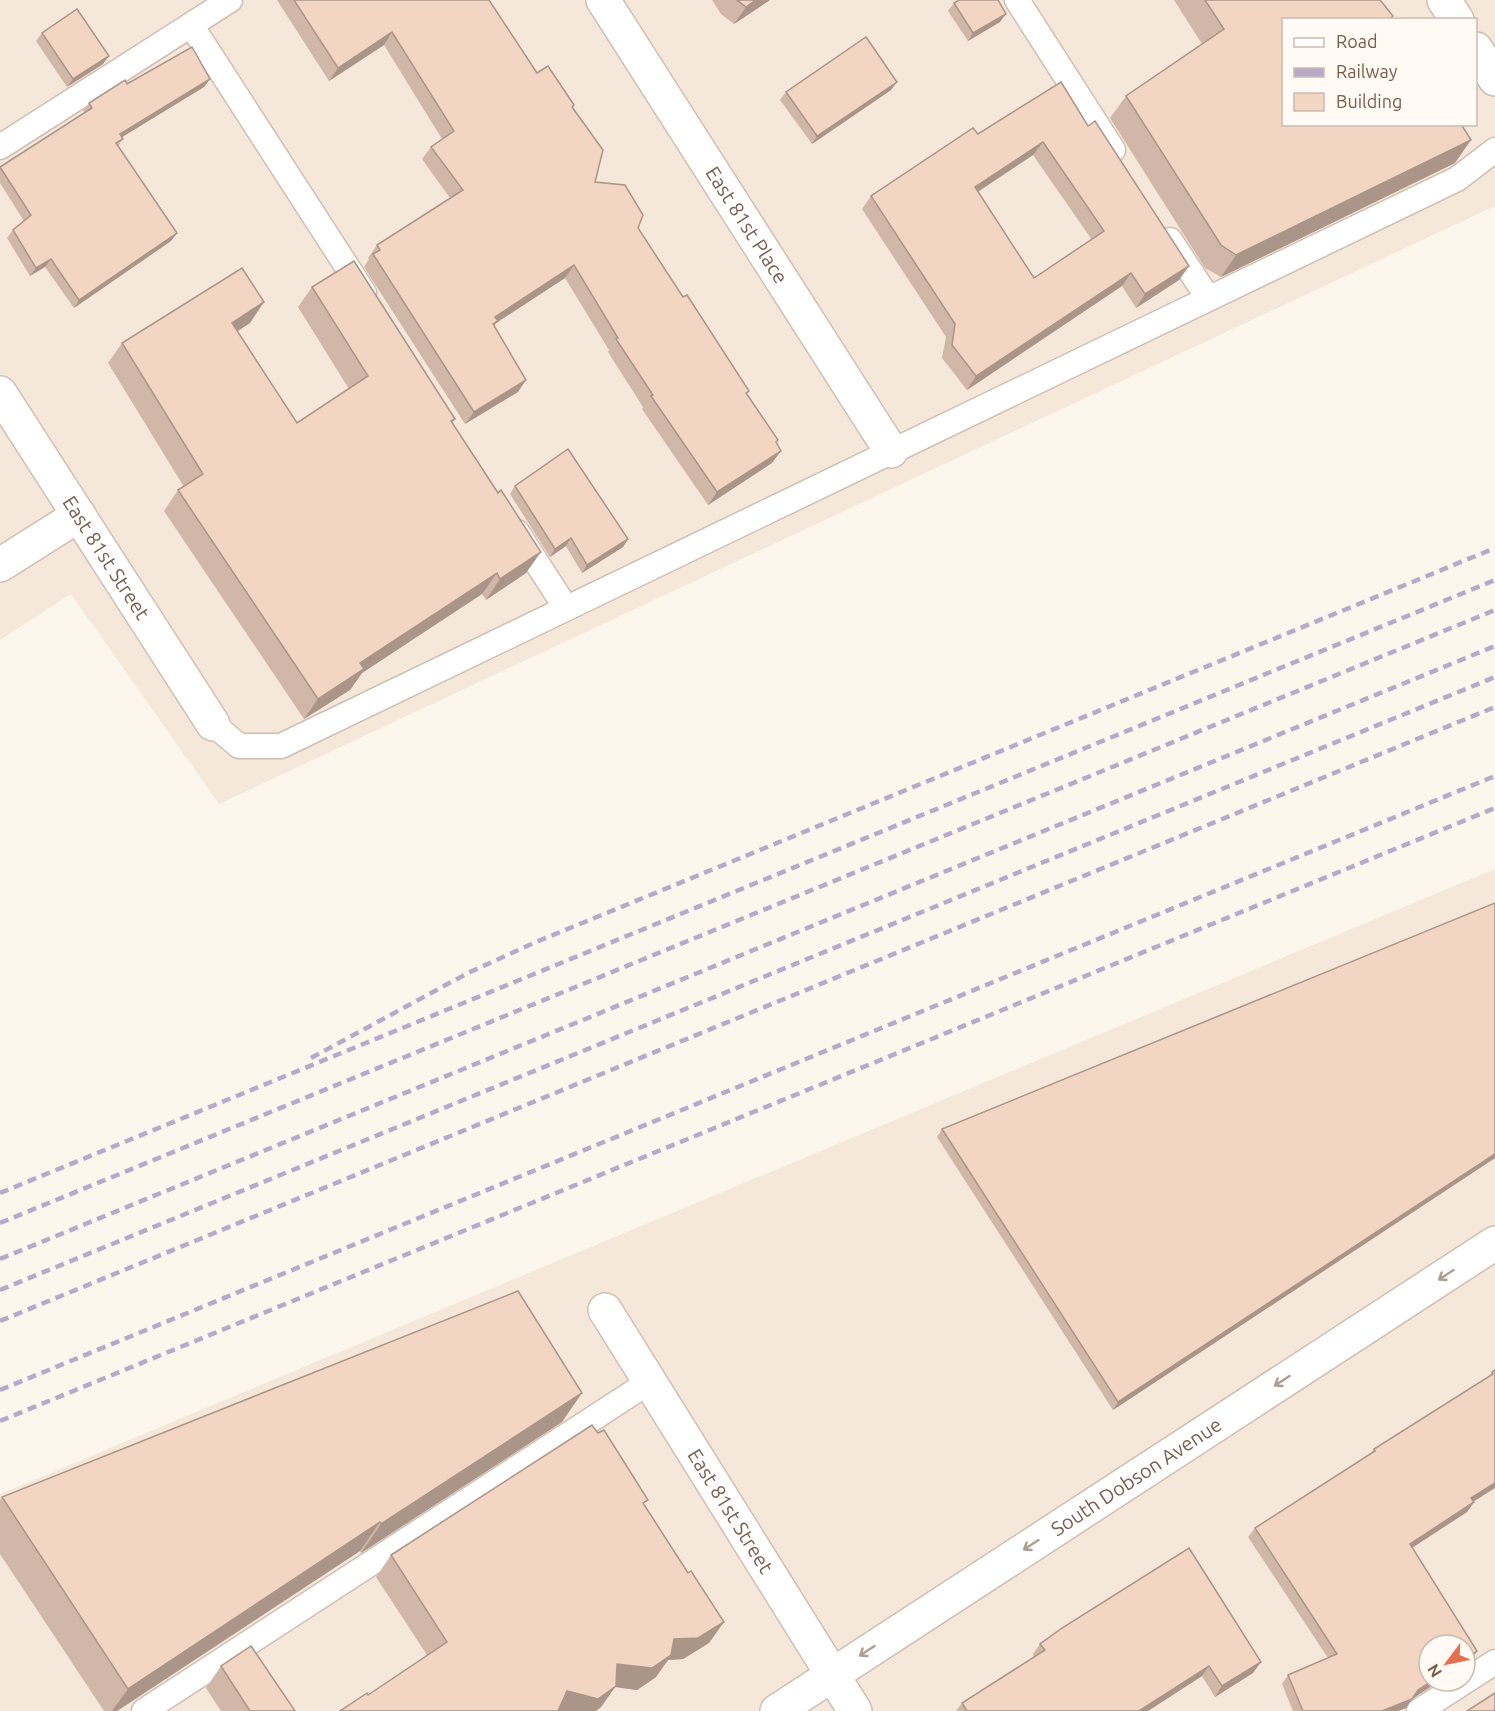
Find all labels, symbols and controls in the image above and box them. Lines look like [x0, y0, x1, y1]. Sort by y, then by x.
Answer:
legend [1282, 18, 1477, 126]
text: Road [1336, 31, 1378, 51]
text: Railway [1336, 61, 1398, 81]
text: Building [1336, 91, 1402, 111]
street label: East 81st Place [701, 162, 793, 287]
street label: East 81st Street [58, 492, 155, 624]
one-way arrow [1438, 1270, 1455, 1282]
one-way arrow [1274, 1375, 1291, 1388]
street label: South Dobson Avenue [1047, 1412, 1226, 1540]
street label: East 81st Street [683, 1444, 778, 1577]
one-way arrow [1022, 1538, 1039, 1551]
north arrow [1417, 1633, 1477, 1693]
one-way arrow [859, 1645, 876, 1657]
text: N [1423, 1661, 1445, 1681]

